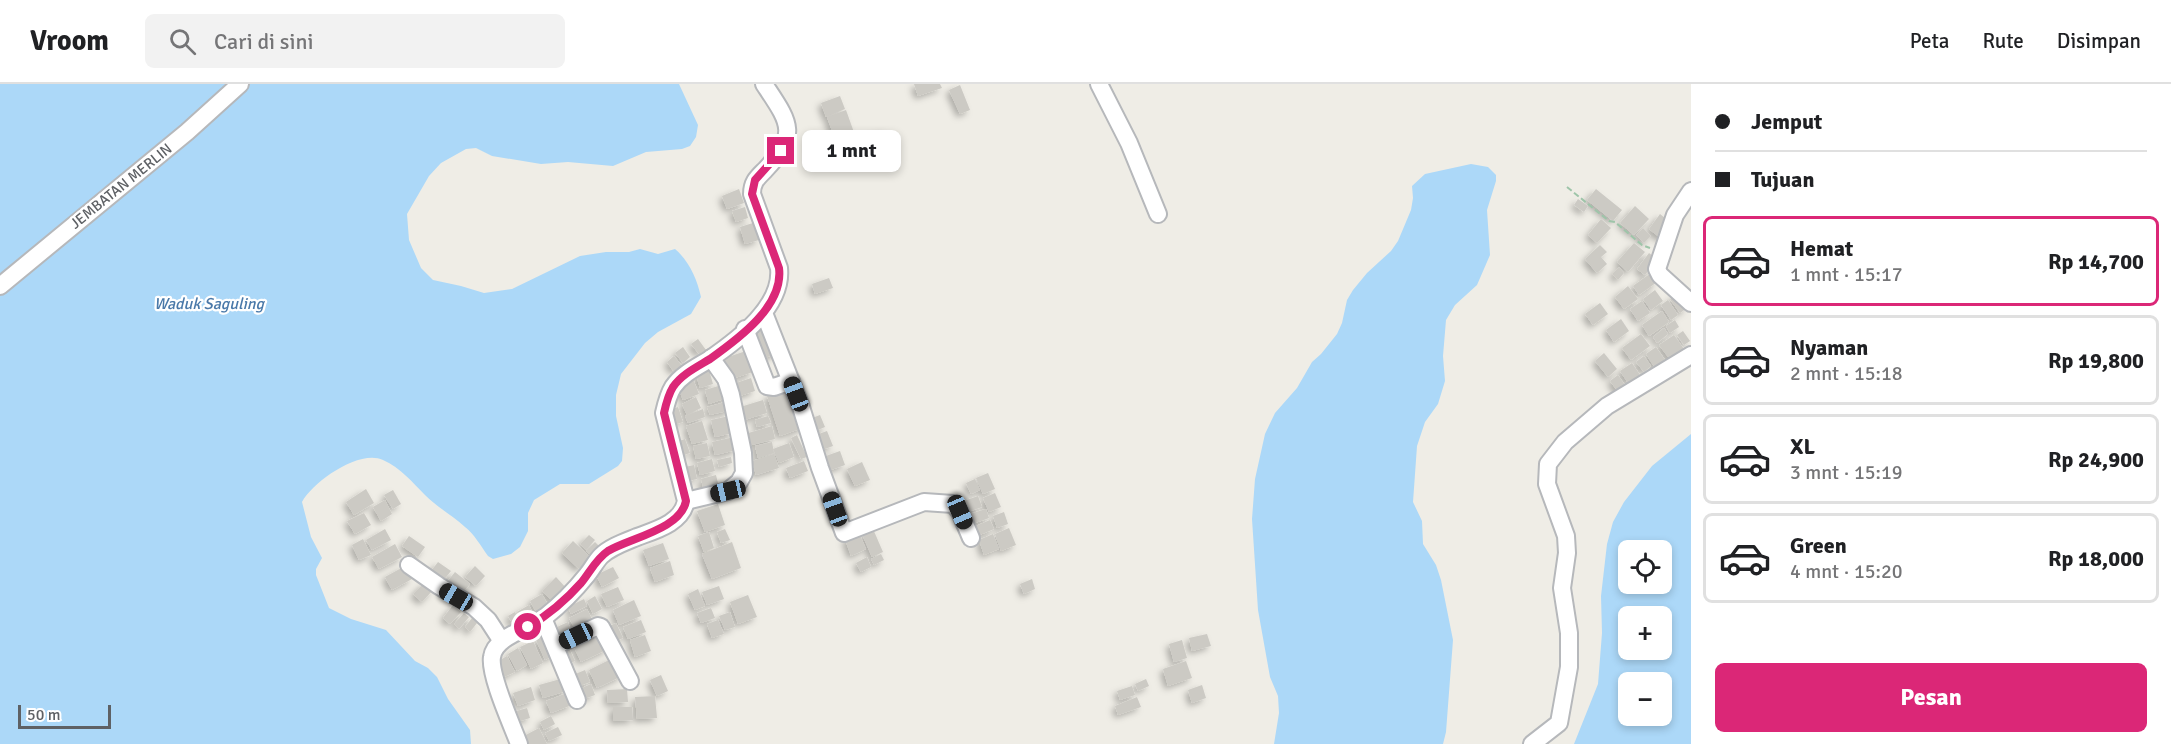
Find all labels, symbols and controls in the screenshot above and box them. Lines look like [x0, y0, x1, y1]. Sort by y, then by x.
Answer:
search box [145, 14, 565, 68]
text: Vroom [30, 24, 109, 58]
icon: search [166, 25, 199, 58]
text: Cari di sini [214, 28, 313, 55]
text: Peta [1910, 28, 1950, 54]
text: Rute [1983, 28, 2024, 54]
text: Disimpan [2057, 28, 2141, 54]
text: Jemput [1751, 108, 1822, 135]
callout: 1 mnt [802, 130, 901, 172]
route end [767, 137, 794, 164]
text: 1 mnt [827, 138, 876, 163]
street label: JEMBATAN MERLIN [66, 139, 176, 233]
text: Tujuan [1751, 166, 1814, 193]
icon: car [1718, 234, 1772, 288]
text: Hemat [1790, 235, 1853, 262]
text: Rp 14,700 [2048, 248, 2144, 275]
text: 1 mnt · 15:17 [1790, 262, 1903, 287]
water label: Waduk Saguling [154, 294, 266, 314]
icon: car [1718, 333, 1772, 387]
text: Nyaman [1790, 334, 1868, 361]
text: Rp 19,800 [2048, 347, 2144, 374]
text: 2 mnt · 15:18 [1790, 361, 1903, 386]
car [781, 374, 811, 414]
icon: car [1718, 432, 1772, 486]
text: XL [1790, 433, 1815, 460]
text: Rp 24,900 [2048, 446, 2144, 473]
text: 3 mnt · 15:19 [1790, 460, 1903, 485]
car [708, 478, 748, 504]
car [820, 489, 850, 529]
car [945, 492, 975, 532]
icon: car [1718, 531, 1772, 585]
text: Green [1790, 532, 1847, 559]
map controls [1618, 540, 1672, 726]
button: locate [1618, 540, 1672, 594]
text: Rp 18,000 [2048, 545, 2144, 572]
text: 4 mnt · 15:20 [1790, 559, 1903, 584]
car [436, 580, 476, 614]
button: + [1618, 606, 1672, 660]
route start [514, 613, 541, 640]
car [556, 620, 596, 652]
button: Pesan [1715, 663, 2147, 732]
button: − [1618, 672, 1672, 726]
scale bar [18, 702, 111, 730]
text: 50 m [27, 705, 61, 725]

